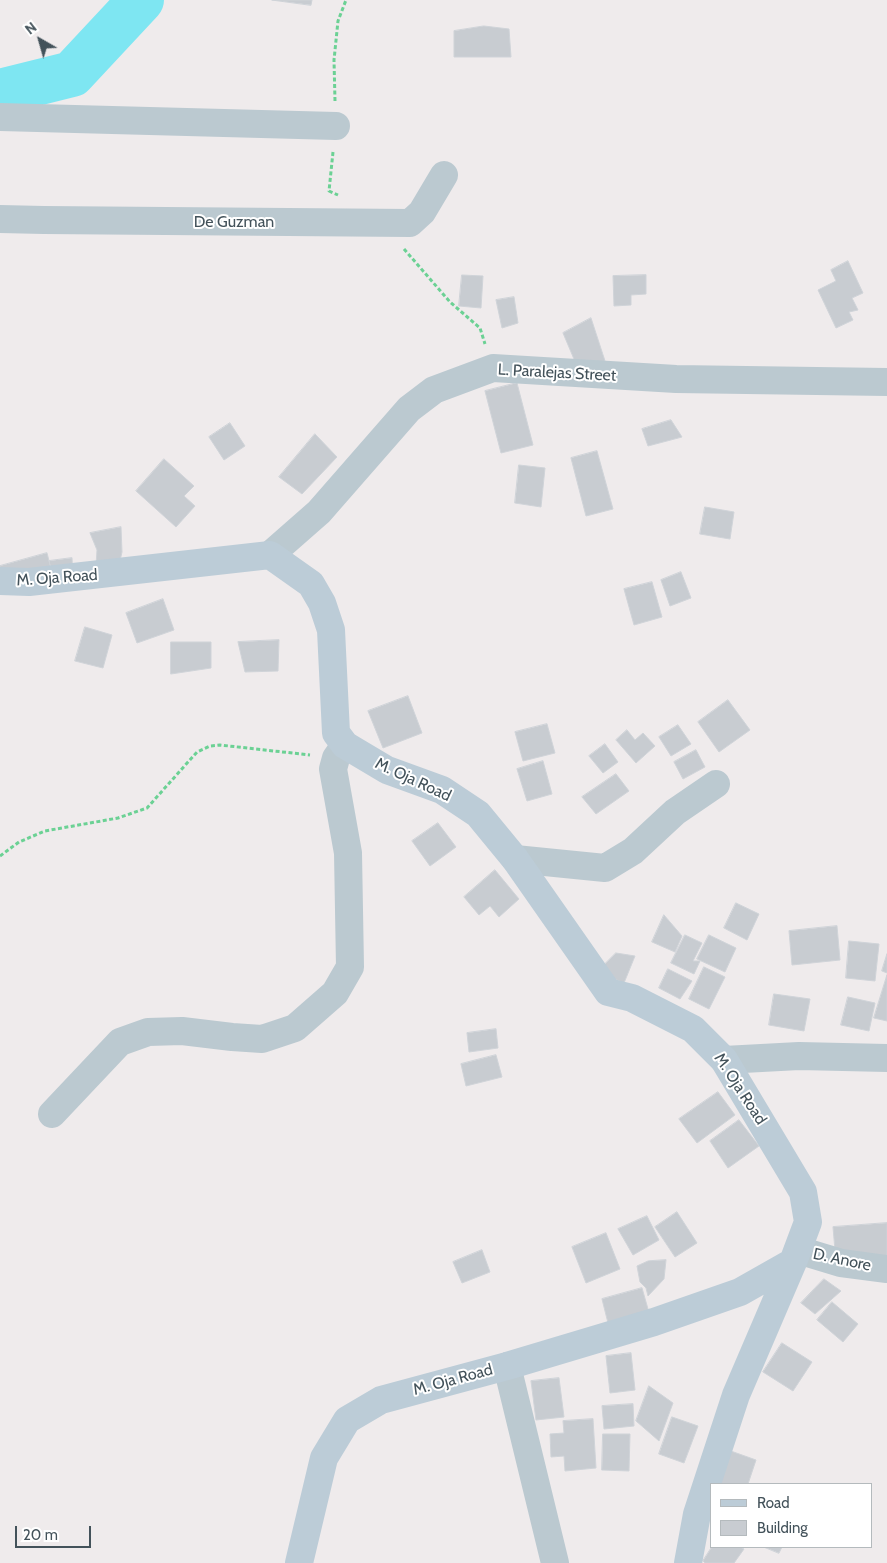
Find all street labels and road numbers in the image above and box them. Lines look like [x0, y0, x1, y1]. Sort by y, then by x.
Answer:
street label: De Guzman [194, 212, 274, 232]
street label: L. Paralejas Street [497, 360, 617, 386]
street label: M. Oja Road [16, 566, 98, 590]
street label: M. Oja Road [372, 754, 454, 806]
street label: M. Oja Road [710, 1050, 770, 1128]
street label: D. Anore [811, 1244, 873, 1276]
street label: M. Oja Road [411, 1360, 495, 1400]

